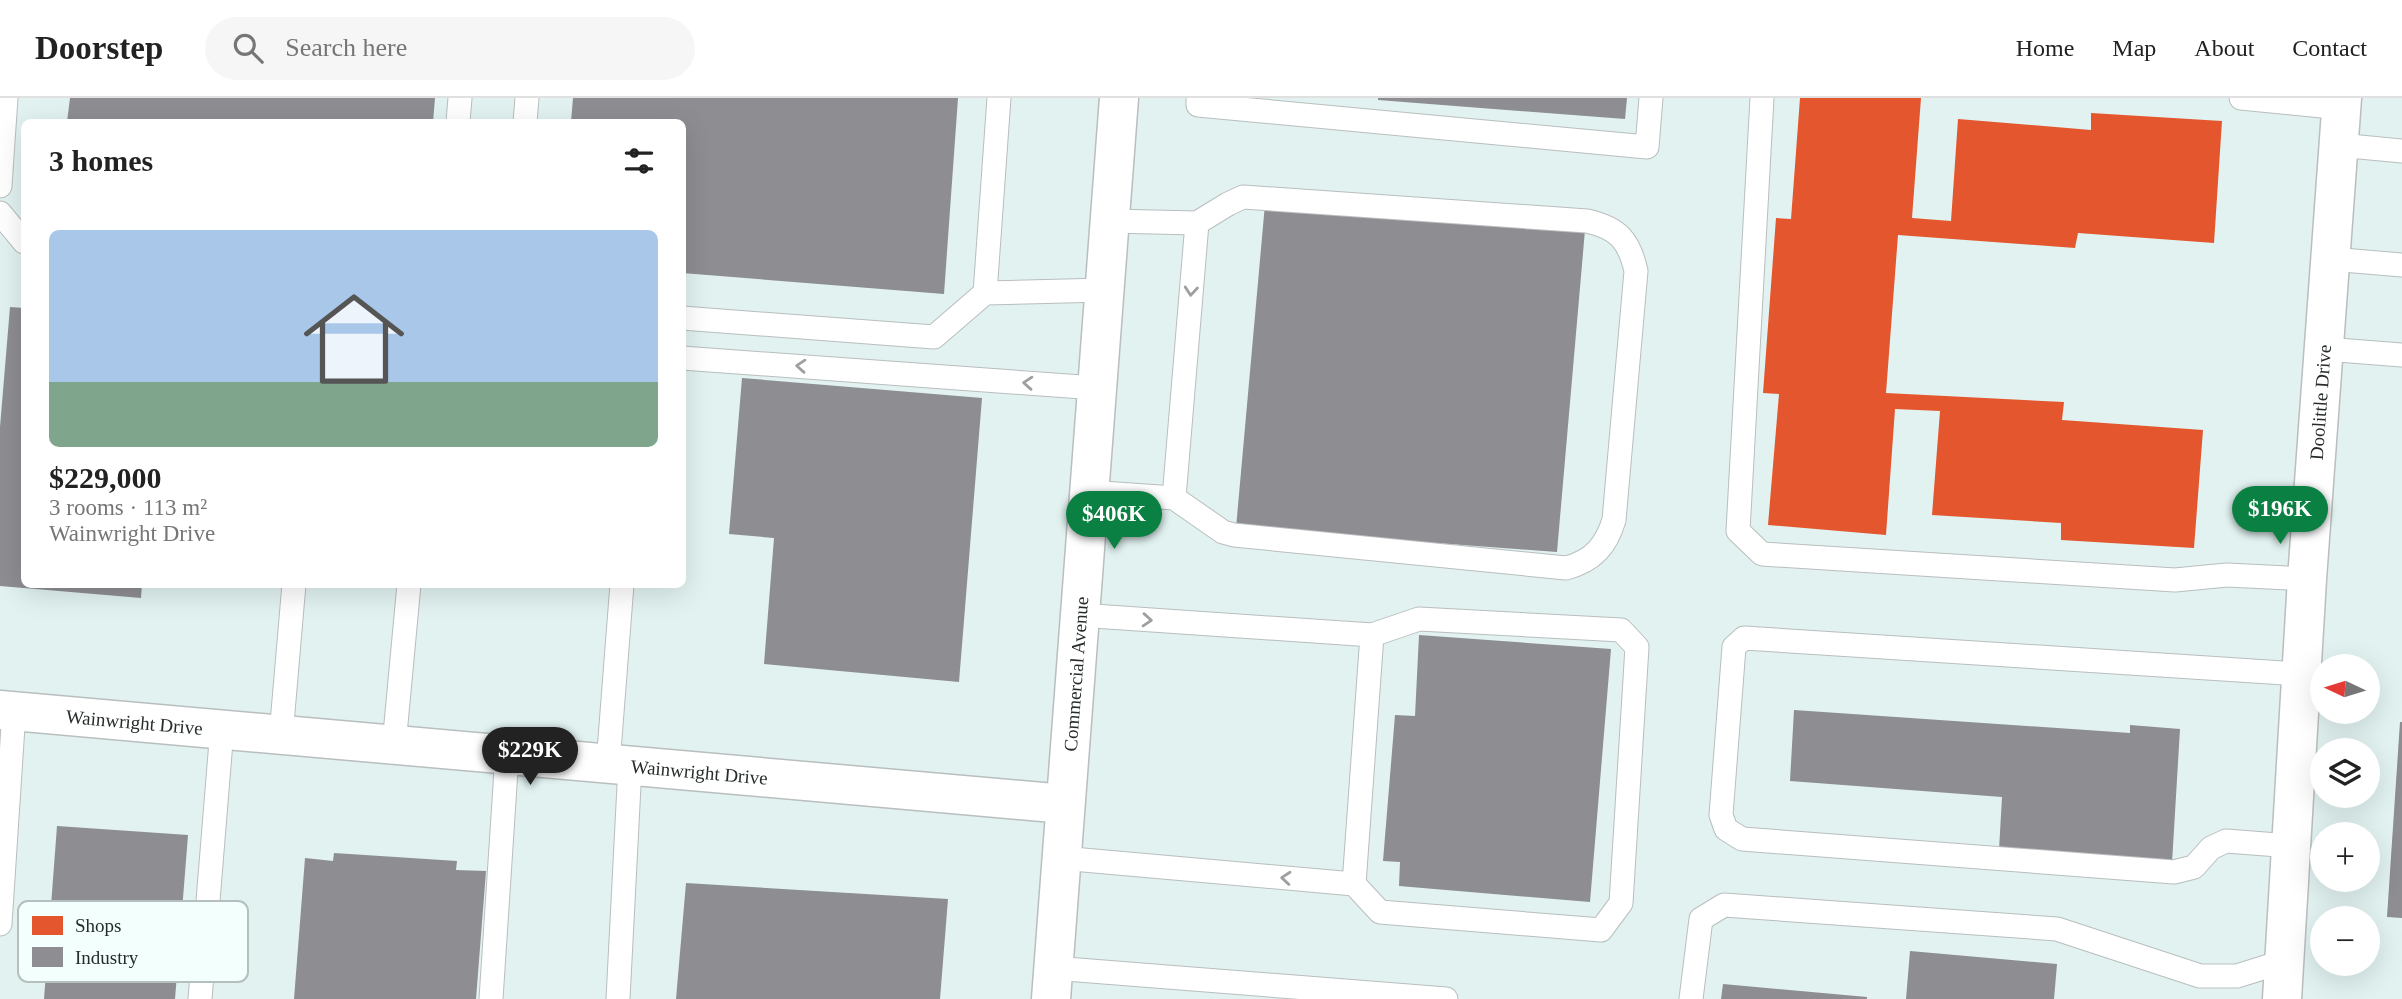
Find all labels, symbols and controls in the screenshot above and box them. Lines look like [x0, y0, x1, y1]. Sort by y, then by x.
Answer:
search box [205, 17, 695, 80]
icon: search [229, 29, 267, 67]
text: Doorstep [35, 30, 163, 66]
text: Search here [285, 33, 407, 62]
text: Home [2016, 35, 2074, 61]
text: Map [2112, 35, 2156, 61]
text: About [2194, 35, 2254, 61]
text: Contact [2292, 35, 2367, 61]
icon: filters [620, 142, 658, 180]
text: 3 homes [49, 144, 153, 177]
icon: home [291, 276, 417, 402]
one-way arrow [1184, 286, 1199, 297]
street label: Doolittle Drive [2305, 344, 2335, 461]
one-way arrow [796, 359, 807, 374]
one-way arrow [1023, 376, 1034, 391]
text: $229,000 [49, 461, 162, 494]
pin: $196K [2231, 486, 2329, 546]
pin: $406K [1065, 491, 1163, 551]
text: 3 rooms · 113 m² [49, 495, 207, 520]
text: $196K [2248, 496, 2312, 521]
text: $406K [1082, 501, 1146, 526]
text: Wainwright Drive [49, 521, 215, 546]
street label: Commercial Avenue [1059, 596, 1092, 752]
one-way arrow [1142, 612, 1153, 627]
north arrow [2310, 654, 2380, 724]
map controls [2310, 654, 2380, 976]
street label: Wainwright Drive [65, 705, 204, 738]
pin: $229K [481, 728, 579, 787]
text: $229K [498, 737, 562, 762]
button: layers [2310, 738, 2380, 808]
street label: Wainwright Drive [630, 755, 769, 788]
button: + [2310, 822, 2380, 892]
one-way arrow [1280, 871, 1291, 886]
legend [18, 901, 248, 982]
button: − [2310, 906, 2380, 976]
text: Shops [75, 915, 121, 936]
text: Industry [75, 947, 139, 968]

